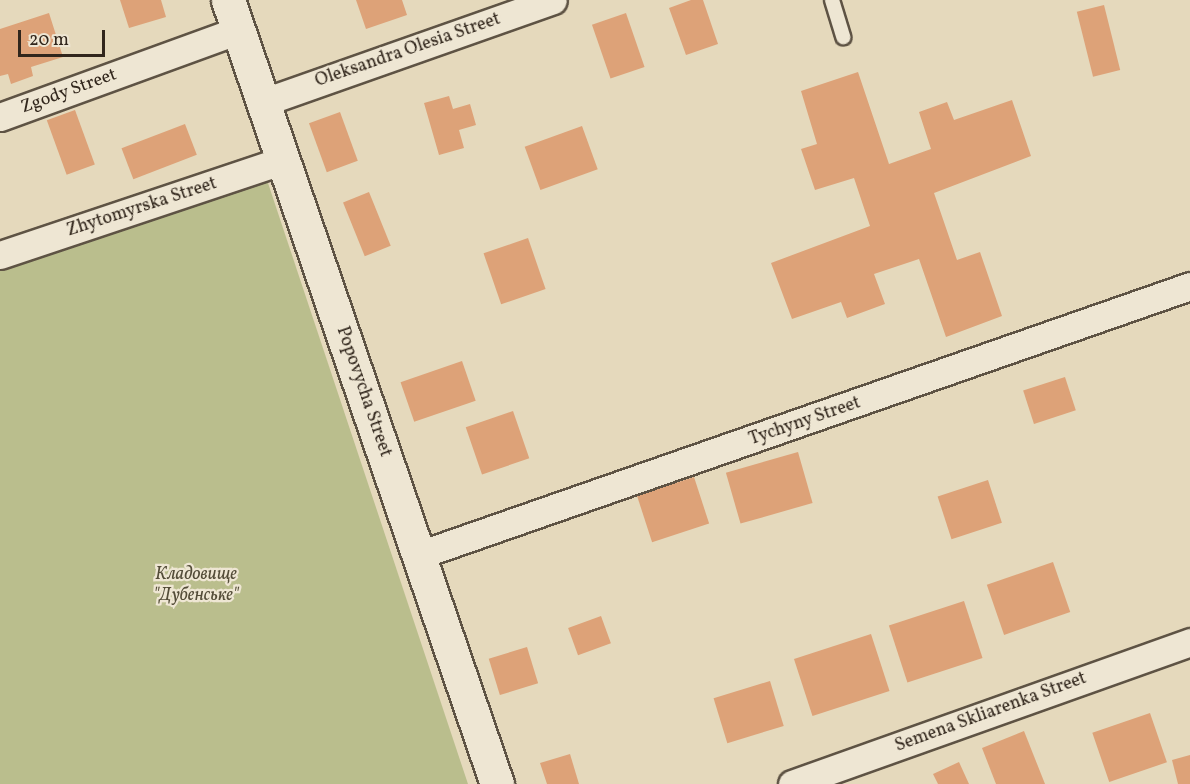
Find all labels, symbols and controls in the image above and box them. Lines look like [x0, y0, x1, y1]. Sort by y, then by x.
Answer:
street label: Oleksandra Olesia Street [313, 9, 503, 93]
scale bar [21, 18, 108, 56]
text: 20 m [29, 28, 69, 53]
street label: Zgody Street [18, 65, 120, 119]
street label: Zhytomyrska Street [64, 174, 220, 242]
street label: Popovycha Street [331, 324, 395, 460]
street label: Tychyny Street [746, 393, 864, 451]
park label: Кладовище "Дубенське" [153, 565, 239, 608]
street label: Semena Skliarenka Street [892, 668, 1090, 758]

